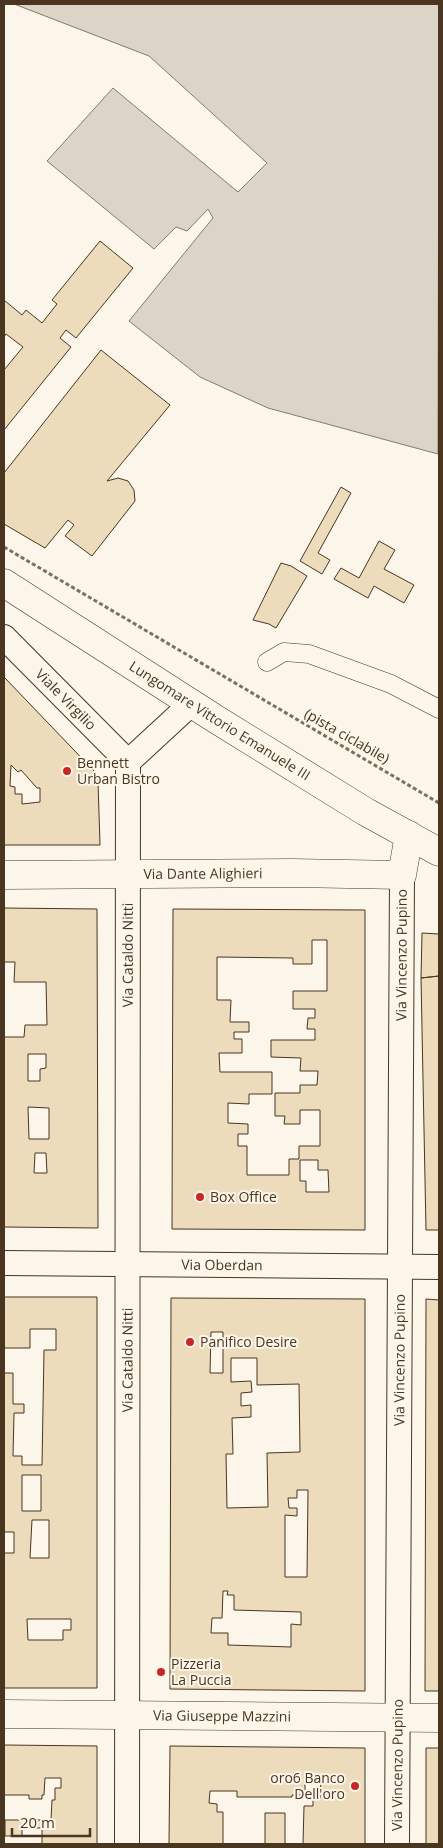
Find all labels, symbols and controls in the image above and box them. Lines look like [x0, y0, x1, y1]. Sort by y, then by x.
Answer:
street label: Lungomare Vittorio Emanuele III [126, 656, 314, 784]
street label: Viale Virgilio [32, 664, 101, 734]
street label: (pista ciclabile) [301, 704, 393, 768]
place label: Bennett Urban Bistro [77, 753, 160, 788]
marker: Bennett Urban Bistro [61, 765, 73, 777]
street label: Via Dante Alighieri [143, 863, 263, 883]
street label: Via Vincenzo Pupino [391, 889, 411, 1021]
street label: Via Cataldo Nitti [118, 903, 137, 1007]
place label: Box Office [210, 1187, 277, 1206]
marker: Box Office [194, 1191, 206, 1203]
street label: Via Oberdan [181, 1255, 263, 1274]
street label: Via Vincenzo Pupino [389, 1294, 409, 1426]
street label: Via Cataldo Nitti [117, 1308, 136, 1412]
place label: Panifico Desire [200, 1332, 297, 1351]
marker: Panifico Desire [184, 1336, 196, 1348]
place label: Pizzeria La Puccia [171, 1654, 231, 1689]
marker: Pizzeria La Puccia [155, 1666, 167, 1678]
street label: Via Vincenzo Pupino [387, 1699, 407, 1831]
street label: Via Giuseppe Mazzini [153, 1705, 291, 1726]
place label: oro6 Banco Dell'oro [270, 1768, 345, 1803]
marker: oro6 Banco Dell'oro [349, 1780, 361, 1792]
scale bar [12, 1806, 90, 1838]
text: 20 m [20, 1812, 55, 1832]

